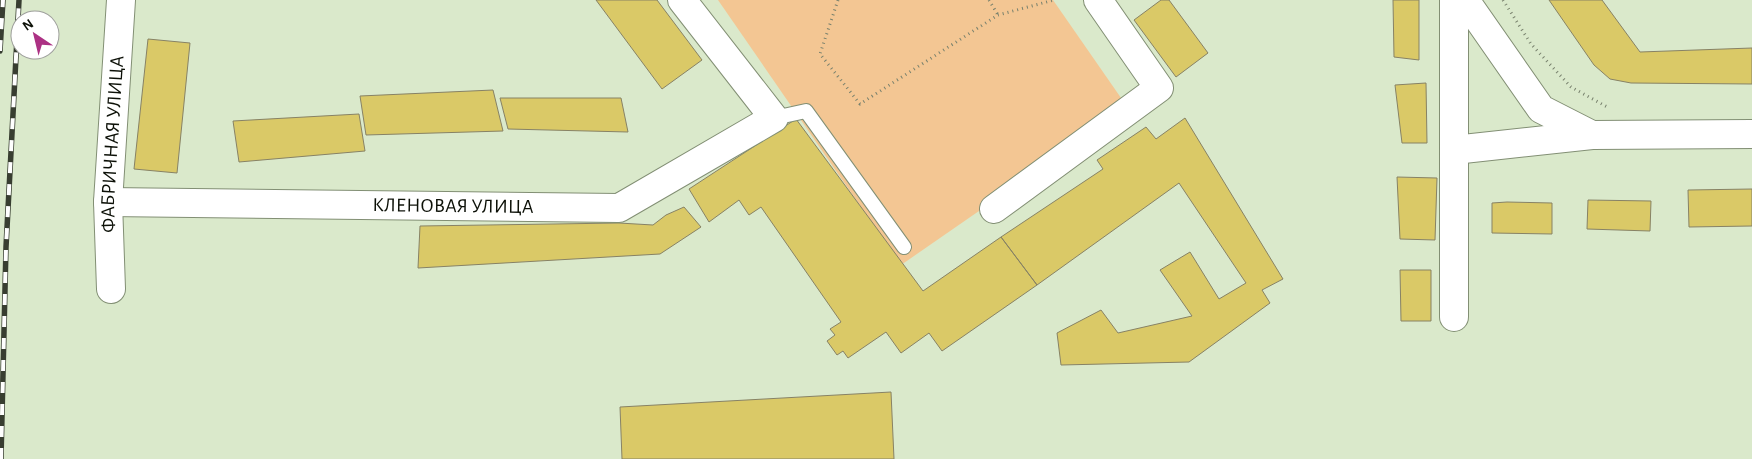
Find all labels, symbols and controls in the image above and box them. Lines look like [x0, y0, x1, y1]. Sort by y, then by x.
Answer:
north arrow [10, 10, 60, 60]
text: N [20, 17, 36, 34]
street label: ФАБРИЧНАЯ УЛИЦА [98, 55, 127, 233]
street label: КЛЕНОВАЯ УЛИЦА [372, 195, 534, 217]

